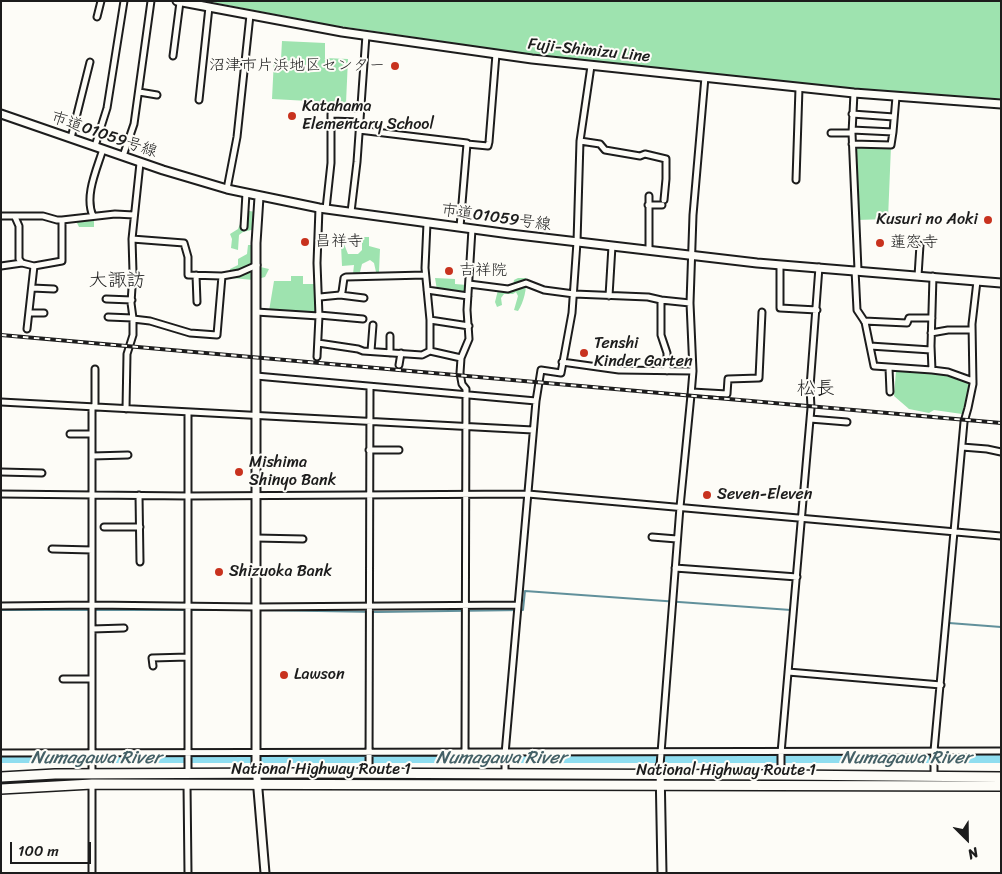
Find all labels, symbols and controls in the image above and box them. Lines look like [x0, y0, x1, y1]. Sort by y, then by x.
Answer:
street label: Fuji-Shimizu Line [527, 35, 651, 67]
place label: 沼津市片浜地区センター [209, 56, 385, 76]
marker: 沼津市片浜地区センター [389, 60, 401, 72]
place label: Katahama Elementary School [302, 97, 434, 135]
street label: 市道01059号線 [49, 108, 159, 162]
marker: Katahama Elementary School [286, 110, 298, 122]
street label: 市道01059号線 [440, 201, 552, 235]
place label: Kusuri no Aoki [876, 210, 978, 230]
marker: Kusuri no Aoki [982, 214, 994, 226]
place label: 昌祥寺 [315, 232, 363, 252]
place label: 蓮窓寺 [890, 233, 938, 253]
marker: 昌祥寺 [299, 236, 311, 248]
marker: 蓮窓寺 [874, 237, 886, 249]
place label: 吉祥院 [459, 261, 507, 281]
marker: 吉祥院 [443, 265, 455, 277]
district label: 大諏訪 [89, 270, 145, 292]
place label: Tenshi Kinder Garten [594, 334, 693, 372]
marker: Tenshi Kinder Garten [578, 347, 590, 359]
district label: 松長 [797, 378, 835, 400]
place label: Mishima Shinyo Bank [249, 453, 336, 491]
marker: Mishima Shinyo Bank [233, 466, 245, 478]
place label: Seven-Eleven [717, 485, 812, 505]
marker: Seven-Eleven [701, 489, 713, 501]
place label: Shizuoka Bank [229, 562, 332, 582]
marker: Shizuoka Bank [213, 566, 225, 578]
place label: Lawson [294, 665, 345, 685]
marker: Lawson [278, 669, 290, 681]
water label: Numagawa River [31, 747, 161, 769]
water label: Numagawa River [436, 747, 566, 769]
water label: Numagawa River [841, 747, 971, 769]
street label: National Highway Route 1 [231, 760, 411, 780]
street label: National Highway Route 1 [636, 761, 816, 781]
north arrow [942, 814, 992, 864]
scale bar [12, 832, 94, 864]
text: 100 m [18, 838, 59, 864]
text: N [964, 840, 982, 867]

